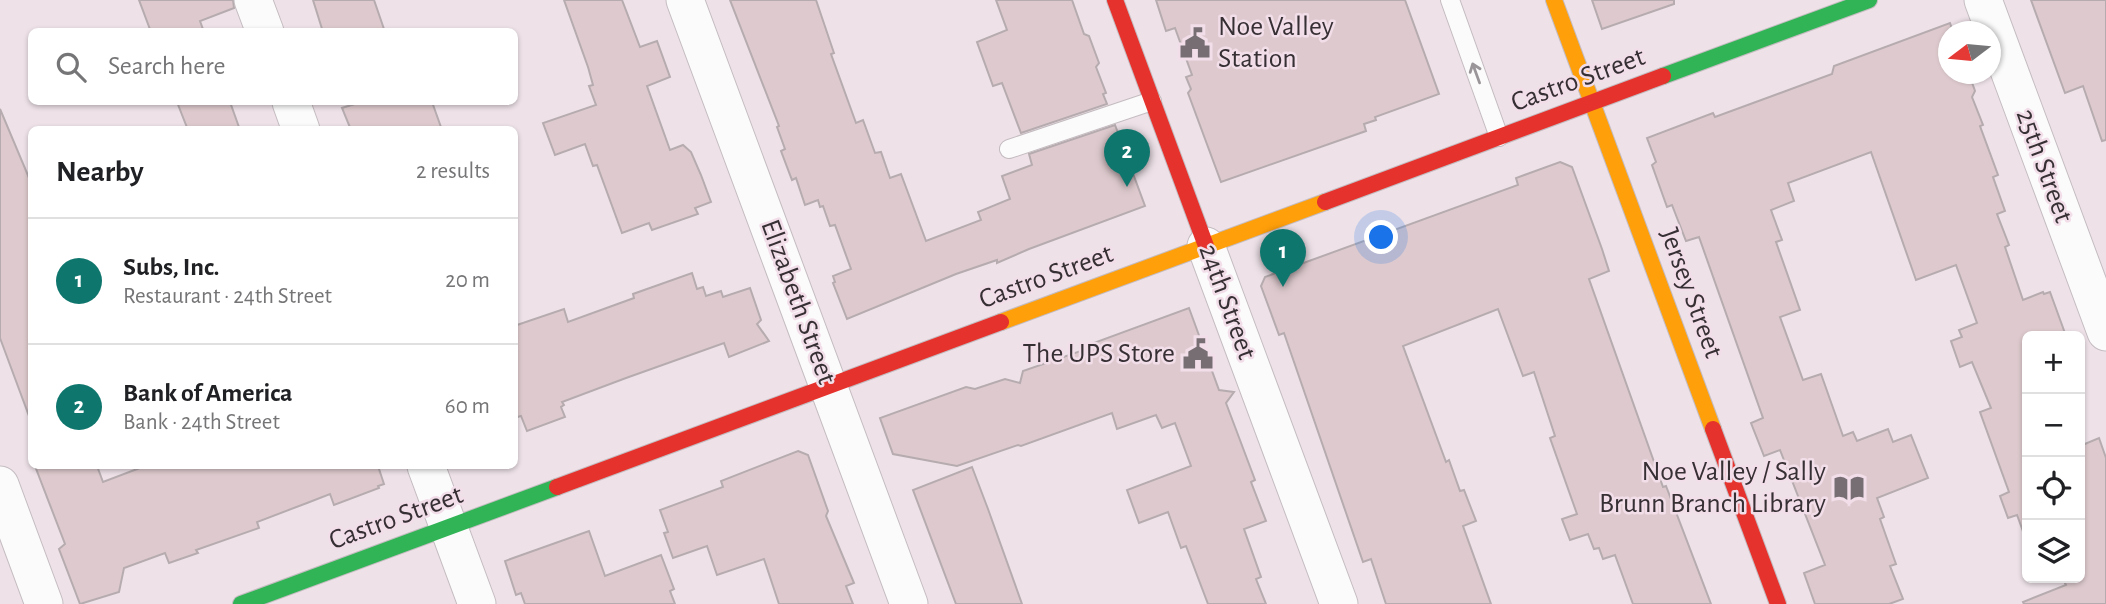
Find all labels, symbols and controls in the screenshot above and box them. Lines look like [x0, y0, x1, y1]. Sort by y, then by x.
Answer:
place label: Noe Valley Station [1218, 13, 1334, 73]
north arrow [1938, 21, 2001, 84]
public building icon: Noe Valley Station [1178, 26, 1212, 60]
search box [28, 28, 518, 105]
street label: Castro Street [1507, 43, 1649, 117]
icon: search [52, 48, 90, 86]
text: Search here [108, 53, 226, 79]
one-way arrow [1469, 62, 1482, 84]
street label: 25th Street [2011, 106, 2077, 227]
pin: 2 [1104, 129, 1150, 187]
text: Nearby [56, 157, 144, 187]
text: 2 results [416, 160, 490, 183]
street label: Elizabeth Street [755, 216, 841, 388]
your location [1364, 220, 1398, 254]
street label: Jersey Street [1655, 224, 1727, 362]
pin: 1 [1260, 229, 1306, 287]
street label: Castro Street [975, 240, 1117, 314]
street label: 24th Street [1193, 241, 1261, 363]
text: Subs, Inc. [123, 254, 219, 280]
text: 1 [75, 269, 83, 292]
text: 20 m [445, 269, 490, 292]
text: Restaurant · 24th Street [123, 285, 332, 308]
map controls [2022, 331, 2085, 583]
button: + [2022, 331, 2085, 394]
public building icon: The UPS Store [1181, 337, 1215, 371]
place label: The UPS Store [1022, 340, 1175, 368]
text: Bank of America [123, 380, 293, 406]
button: − [2022, 394, 2085, 457]
text: 2 [74, 395, 84, 418]
text: 60 m [445, 395, 490, 418]
text: Bank · 24th Street [123, 411, 280, 434]
button: locate [2022, 457, 2085, 520]
place label: Noe Valley / Sally Brunn Branch Library [1599, 458, 1826, 518]
library icon: Noe Valley / Sally Brunn Branch Library [1832, 471, 1866, 505]
street label: Castro Street [325, 481, 467, 555]
button: layers [2022, 520, 2085, 583]

